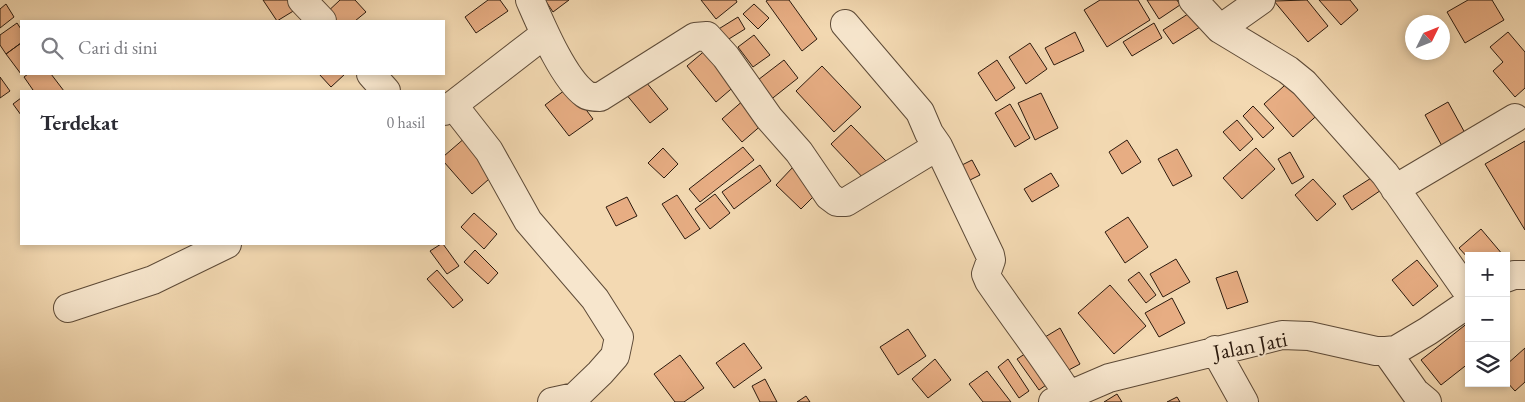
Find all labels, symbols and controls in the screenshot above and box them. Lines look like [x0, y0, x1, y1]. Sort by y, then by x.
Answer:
north arrow [1405, 15, 1450, 60]
search box [20, 20, 445, 75]
icon: search [38, 34, 66, 62]
text: Cari di sini [78, 35, 157, 60]
text: Terdekat [40, 109, 118, 136]
text: 0 hasil [387, 112, 425, 133]
map controls [1465, 252, 1510, 387]
button: + [1465, 252, 1510, 297]
button: − [1465, 297, 1510, 342]
street label: Jalan Jati [1209, 324, 1290, 367]
button: layers [1465, 342, 1510, 387]

